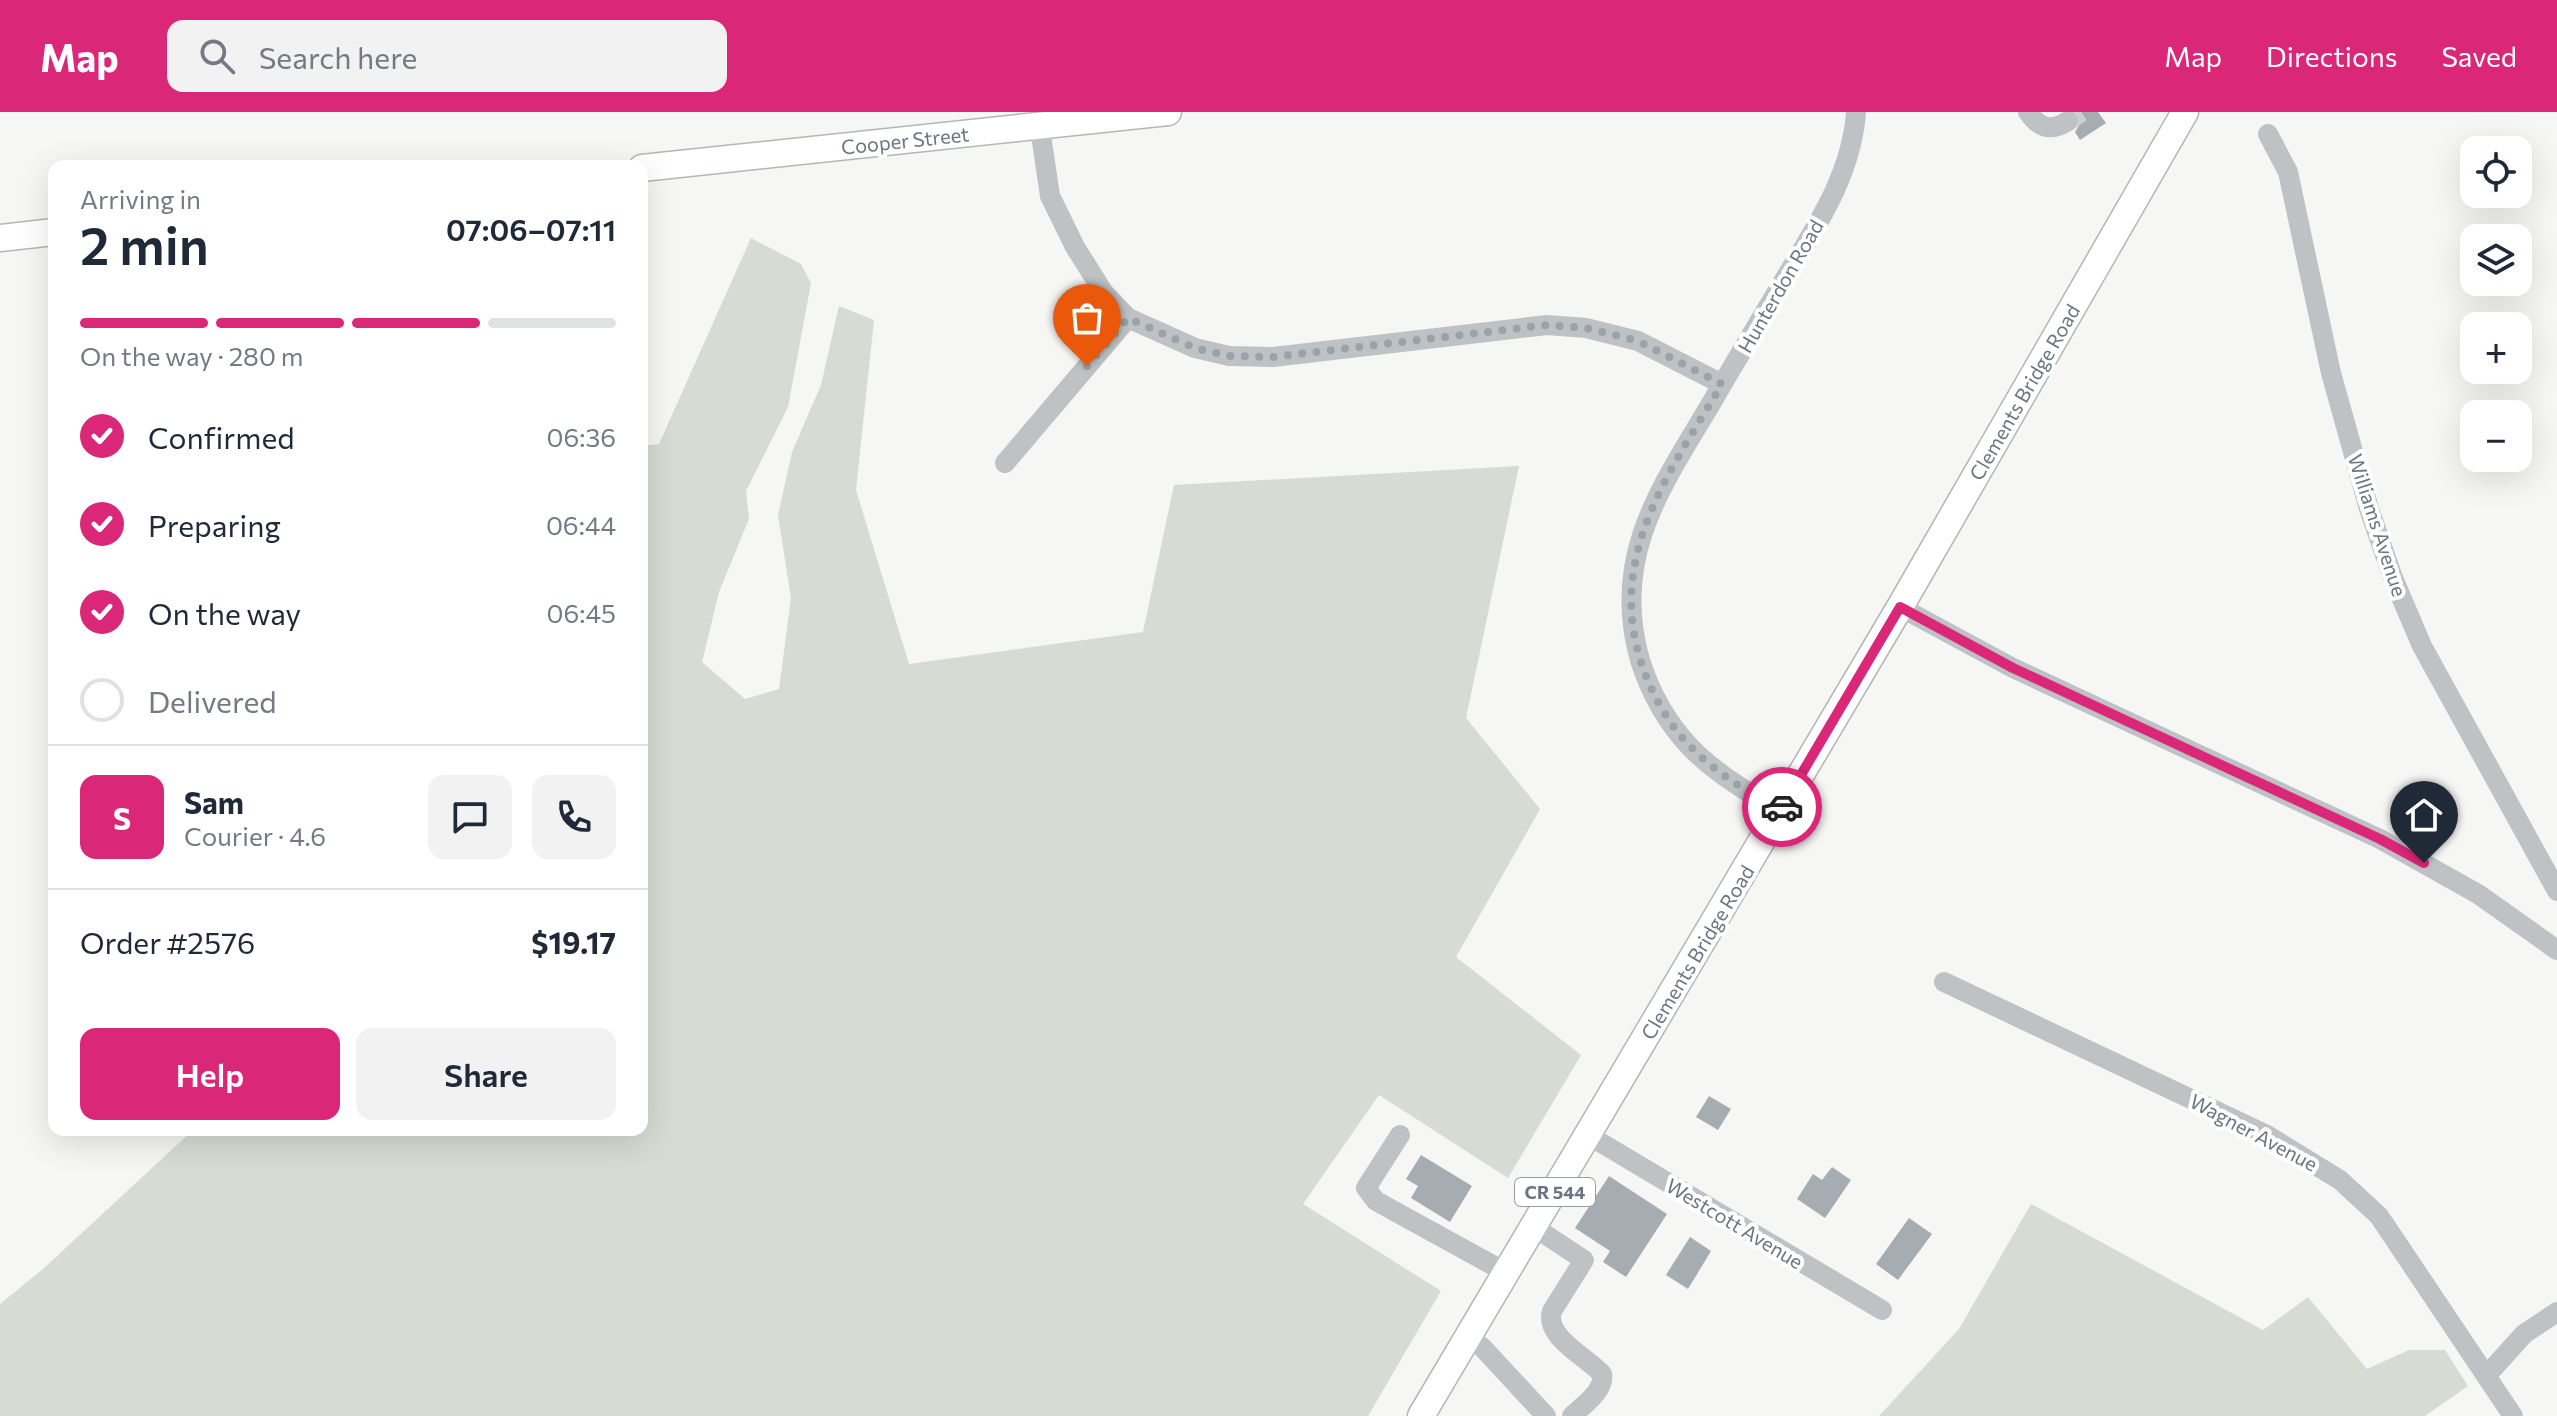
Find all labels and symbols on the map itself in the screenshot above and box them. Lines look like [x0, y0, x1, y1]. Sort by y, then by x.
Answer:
street label: Cooper Street [840, 121, 970, 159]
street label: Hunterdon Road [1732, 215, 1828, 357]
pin [1053, 284, 1121, 366]
street label: Clements Bridge Road [1964, 300, 2084, 484]
street label: Williams Avenue [2344, 451, 2412, 599]
courier [1742, 767, 1822, 847]
pin [2390, 781, 2458, 863]
street label: Clements Bridge Road [1635, 860, 1759, 1044]
street label: Wagner Avenue [2186, 1088, 2322, 1176]
street label: Westcott Avenue [1662, 1173, 1808, 1273]
road number: CR 544 [1515, 1178, 1595, 1206]

